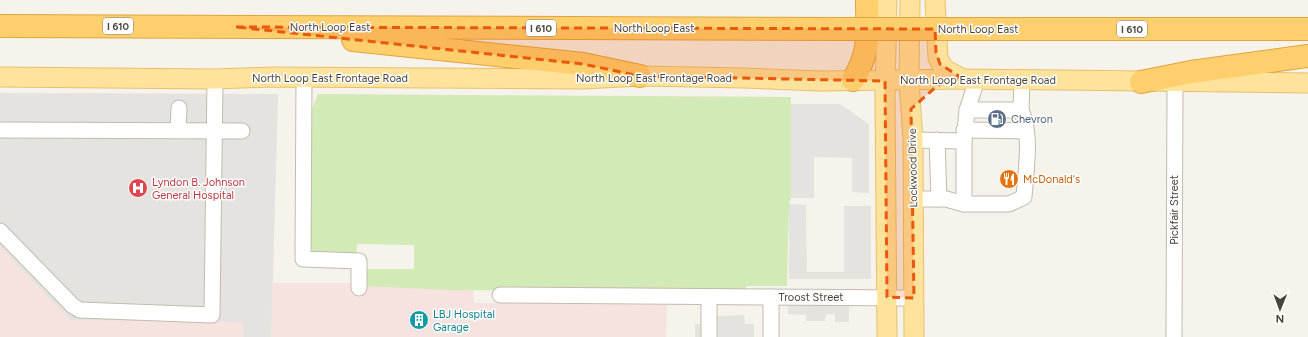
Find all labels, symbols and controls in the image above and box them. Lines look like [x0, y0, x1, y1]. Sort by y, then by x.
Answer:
road number: I 610 [103, 18, 133, 34]
road number: I 610 [526, 20, 556, 36]
street label: North Loop East [290, 21, 370, 34]
road number: I 610 [1117, 21, 1147, 37]
street label: North Loop East [614, 22, 694, 35]
street label: North Loop East [938, 23, 1018, 36]
street label: North Loop East Frontage Road [252, 72, 408, 85]
street label: North Loop East Frontage Road [576, 72, 732, 85]
street label: North Loop East Frontage Road [900, 74, 1056, 87]
fuel station icon: Chevron [986, 108, 1008, 130]
place label: Chevron [1011, 113, 1053, 126]
street label: Lockwood Drive [906, 128, 920, 208]
restaurant icon: McDonald's [998, 168, 1020, 190]
place label: McDonald's [1023, 173, 1080, 186]
street label: Pickfair Street [1168, 175, 1181, 245]
place label: Lyndon B. Johnson General Hospital [152, 176, 245, 202]
hospital icon: Lyndon B. Johnson General Hospital [127, 177, 149, 199]
north arrow [1260, 289, 1300, 329]
street label: Troost Street [779, 291, 843, 304]
place label: LBJ Hospital Garage [433, 308, 495, 334]
building icon: LBJ Hospital Garage [408, 309, 430, 331]
text: N [1275, 312, 1284, 325]

